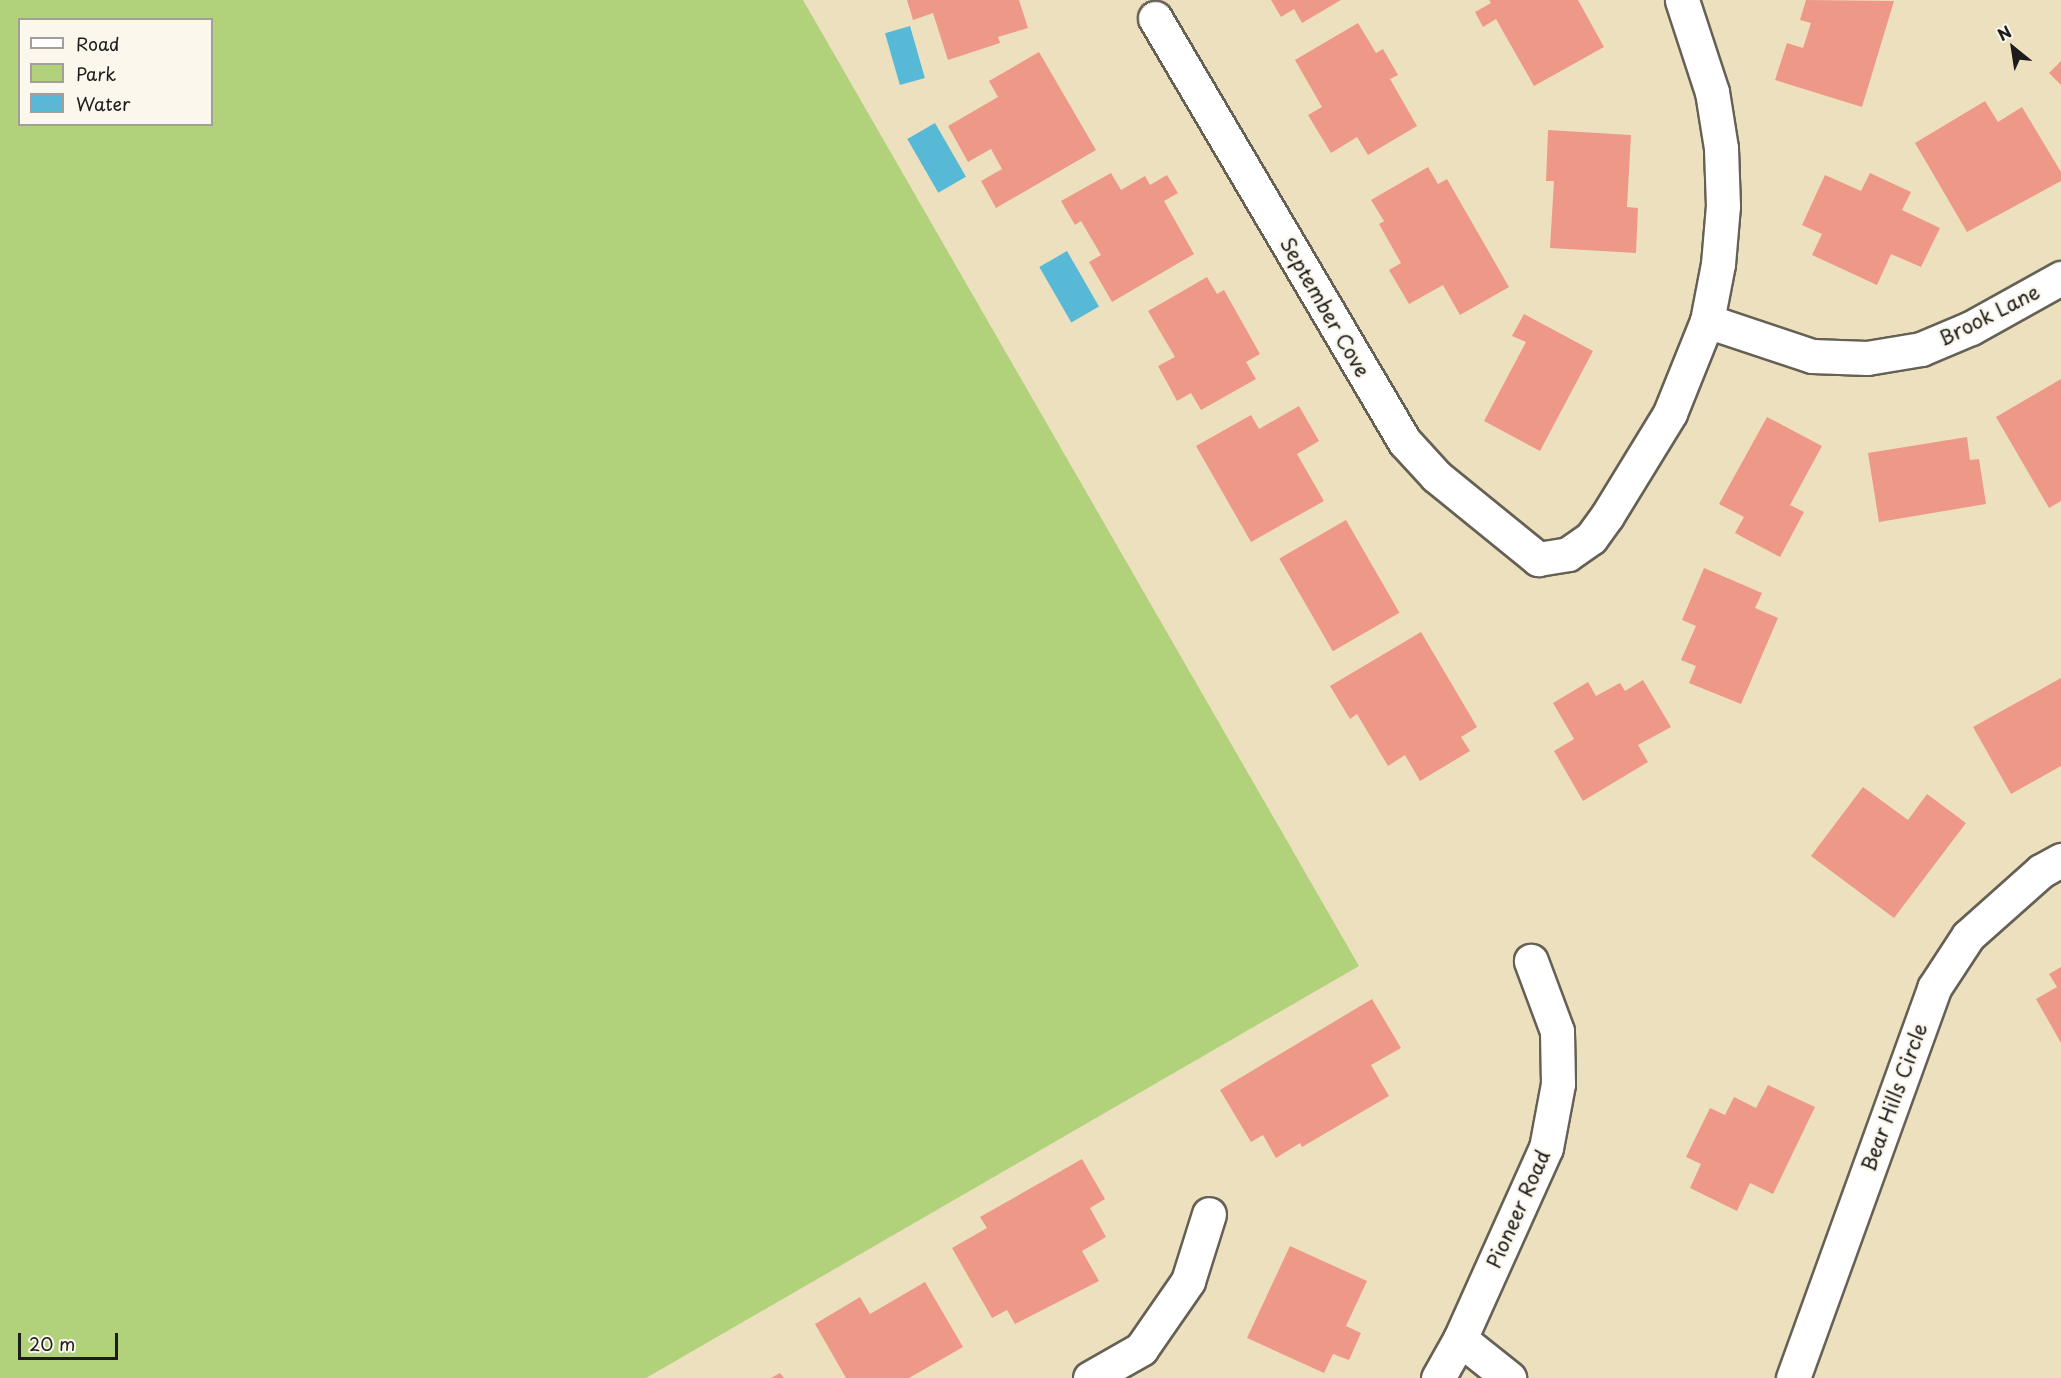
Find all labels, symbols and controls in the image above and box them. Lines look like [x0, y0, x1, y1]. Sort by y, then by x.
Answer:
legend [18, 18, 213, 126]
north arrow [1983, 18, 2043, 78]
text: N [1993, 19, 2015, 46]
text: Road [76, 30, 120, 57]
text: Park [76, 60, 116, 87]
text: Water [76, 90, 130, 117]
street label: September Cove [1275, 233, 1375, 381]
street label: Brook Lane [1934, 279, 2044, 351]
street label: Bear Hills Circle [1856, 1019, 1932, 1175]
street label: Pioneer Road [1481, 1146, 1555, 1272]
scale bar [21, 1321, 122, 1359]
text: 20 m [29, 1330, 75, 1357]

